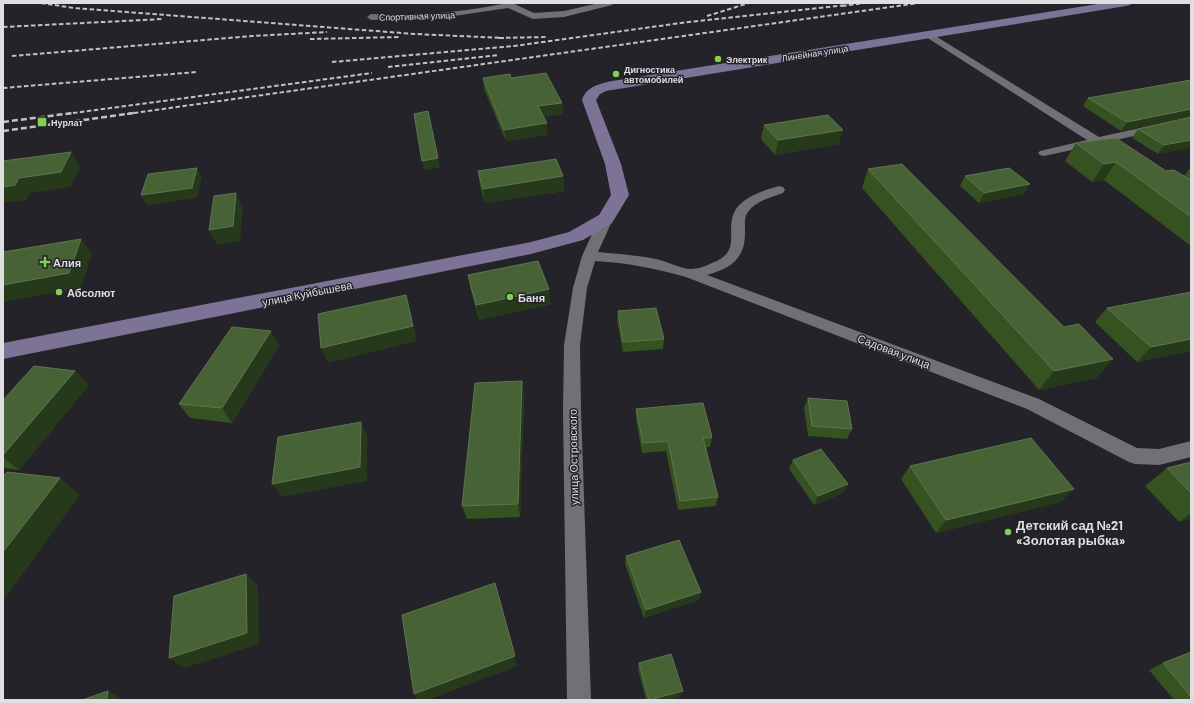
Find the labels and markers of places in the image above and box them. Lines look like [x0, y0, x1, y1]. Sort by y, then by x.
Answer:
marker: Электрик [713, 54, 723, 64]
place label: Электрик [726, 54, 768, 65]
place label: Дигностика автомобилей [624, 64, 683, 85]
marker: Дигностика автомобилей [611, 69, 621, 79]
marker: Нурлат [36, 116, 48, 128]
place label: Нурлат [51, 117, 83, 128]
place label: Алия [53, 256, 81, 269]
marker: Алия [40, 257, 50, 267]
place label: Абсолют [67, 286, 116, 299]
marker: Абсолют [54, 287, 64, 297]
place label: Баня [518, 291, 545, 304]
marker: Баня [505, 292, 515, 302]
place label: Детский сад №21 «Золотая рыбка» [1016, 517, 1125, 548]
marker: Детский сад №21 «Золотая рыбка» [1003, 527, 1013, 537]

